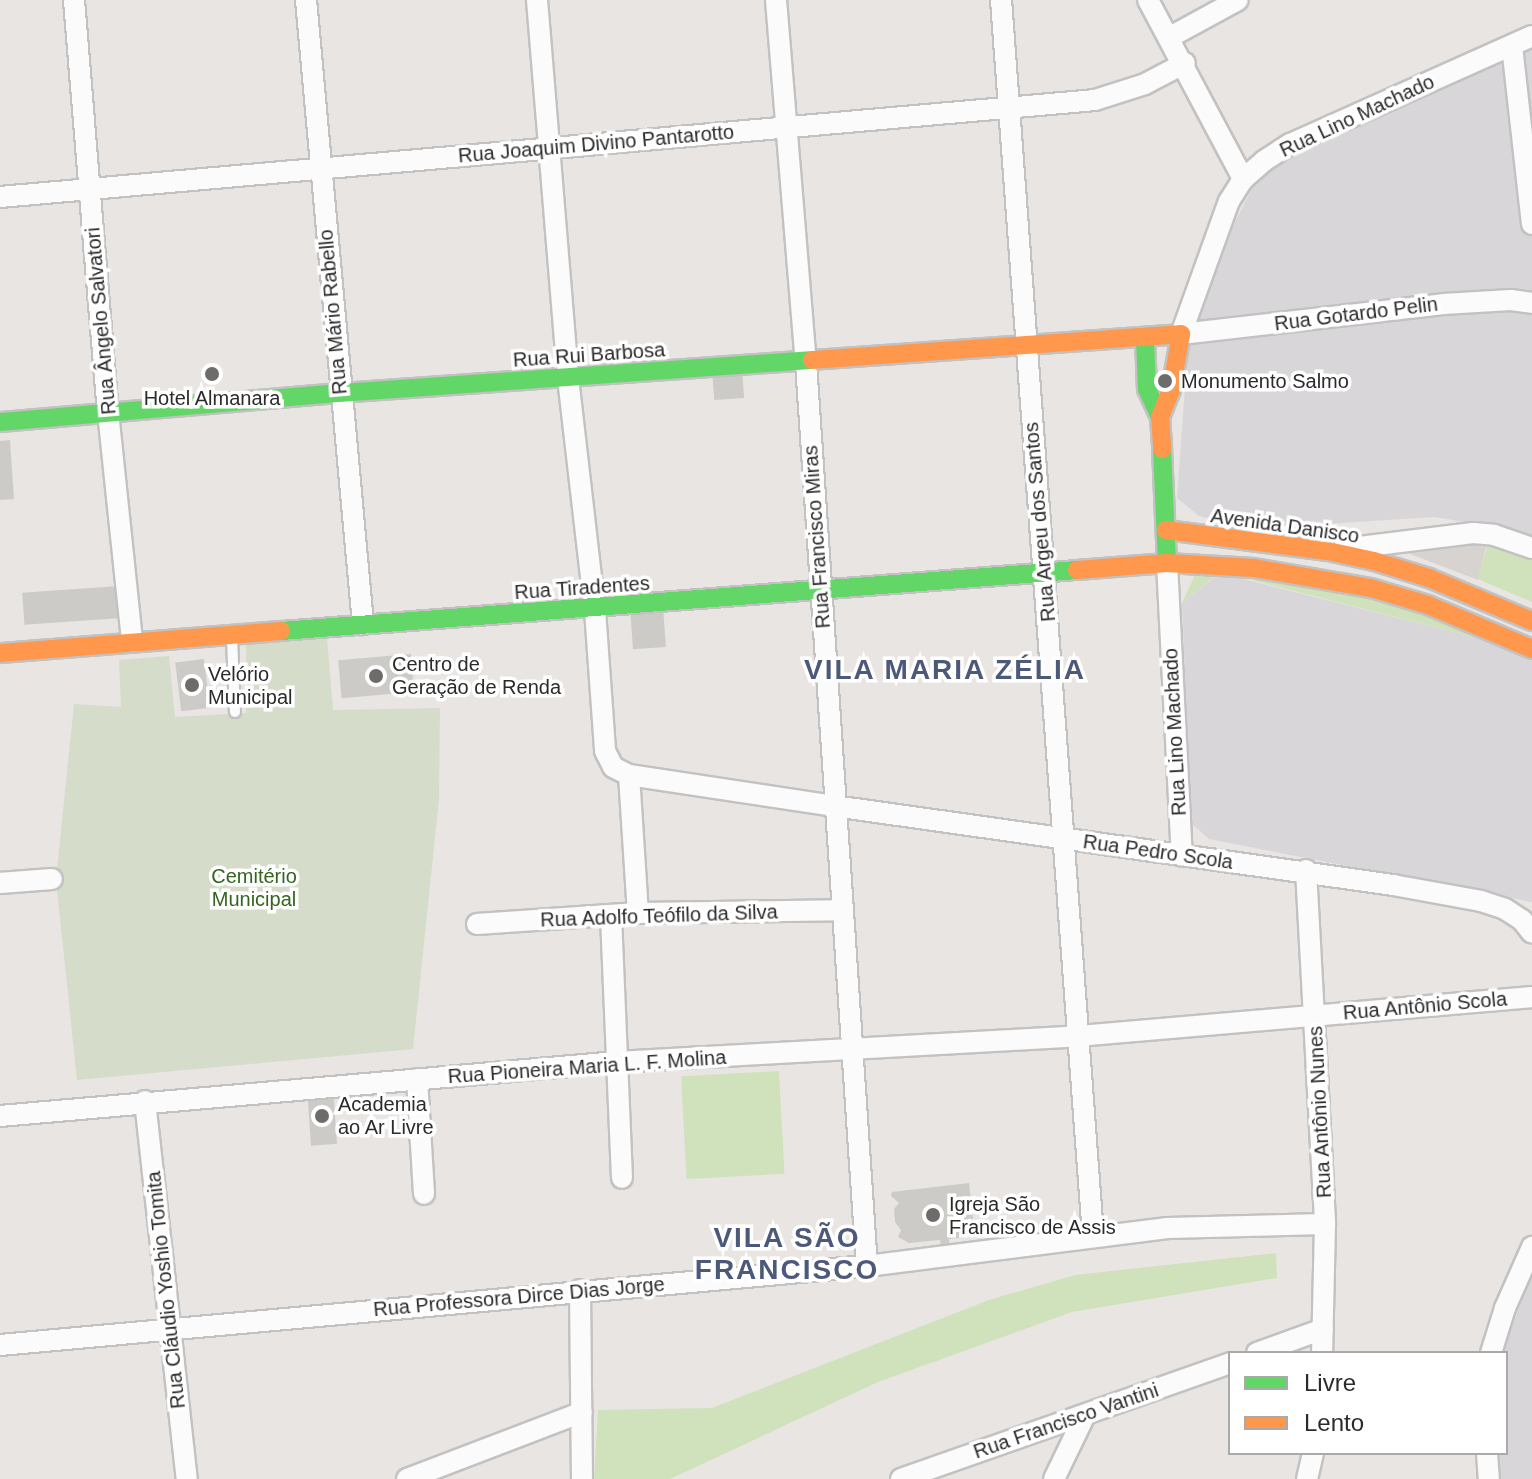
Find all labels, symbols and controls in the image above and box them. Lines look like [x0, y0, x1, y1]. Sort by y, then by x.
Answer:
street label: Rua Lino Machado [1276, 70, 1438, 162]
street label: Rua Joaquim Divino Pantarotto [457, 120, 735, 168]
street label: Rua Ângelo Salvatori [81, 226, 121, 416]
street label: Rua Mário Rabello [314, 228, 352, 396]
street label: Rua Gotardo Pelin [1273, 292, 1439, 336]
street label: Rua Rui Barbosa [512, 338, 666, 372]
marker: Hotel Almanara [203, 365, 221, 383]
place label: Monumento Salmo [1181, 369, 1349, 393]
marker: Monumento Salmo [1156, 372, 1174, 390]
place label: Hotel Almanara [143, 386, 281, 410]
street label: Rua Argeu dos Santos [1019, 421, 1061, 623]
street label: Rua Francisco Miras [799, 445, 835, 629]
street label: Avenida Danisco [1209, 504, 1361, 548]
street label: Rua Tiradentes [513, 571, 651, 605]
street label: Rua Lino Machado [1159, 648, 1191, 816]
place label: Centro de Geração de Renda [392, 652, 561, 699]
district label: VILA MARIA ZÉLIA [803, 653, 1087, 687]
place label: Velório Municipal [208, 662, 292, 709]
marker: Centro de Geração de Renda [367, 667, 385, 685]
marker: Velório Municipal [183, 676, 201, 694]
street label: Rua Pedro Scola [1081, 830, 1235, 874]
park label: Cemitério Municipal [211, 865, 297, 912]
street label: Rua Adolfo Teófilo da Silva [539, 900, 779, 932]
street label: Rua Antônio Scola [1341, 987, 1509, 1025]
street label: Rua Antônio Nunes [1303, 1025, 1337, 1199]
street label: Rua Pioneira Maria L. F. Molina [447, 1045, 727, 1089]
place label: Academia ao Ar Livre [338, 1092, 435, 1139]
marker: Academia ao Ar Livre [313, 1107, 331, 1125]
street label: Rua Cláudio Yoshio Tomita [142, 1170, 190, 1410]
place label: Igreja São Francisco de Assis [949, 1192, 1117, 1239]
marker: Igreja São Francisco de Assis [924, 1206, 942, 1224]
district label: VILA SÃO FRANCISCO [695, 1221, 879, 1287]
street label: Rua Professora Dirce Dias Jorge [372, 1272, 666, 1322]
legend [1228, 1351, 1508, 1455]
text: Livre [1304, 1369, 1356, 1396]
street label: Rua Francisco Vantini [970, 1378, 1162, 1464]
text: Lento [1304, 1409, 1364, 1436]

